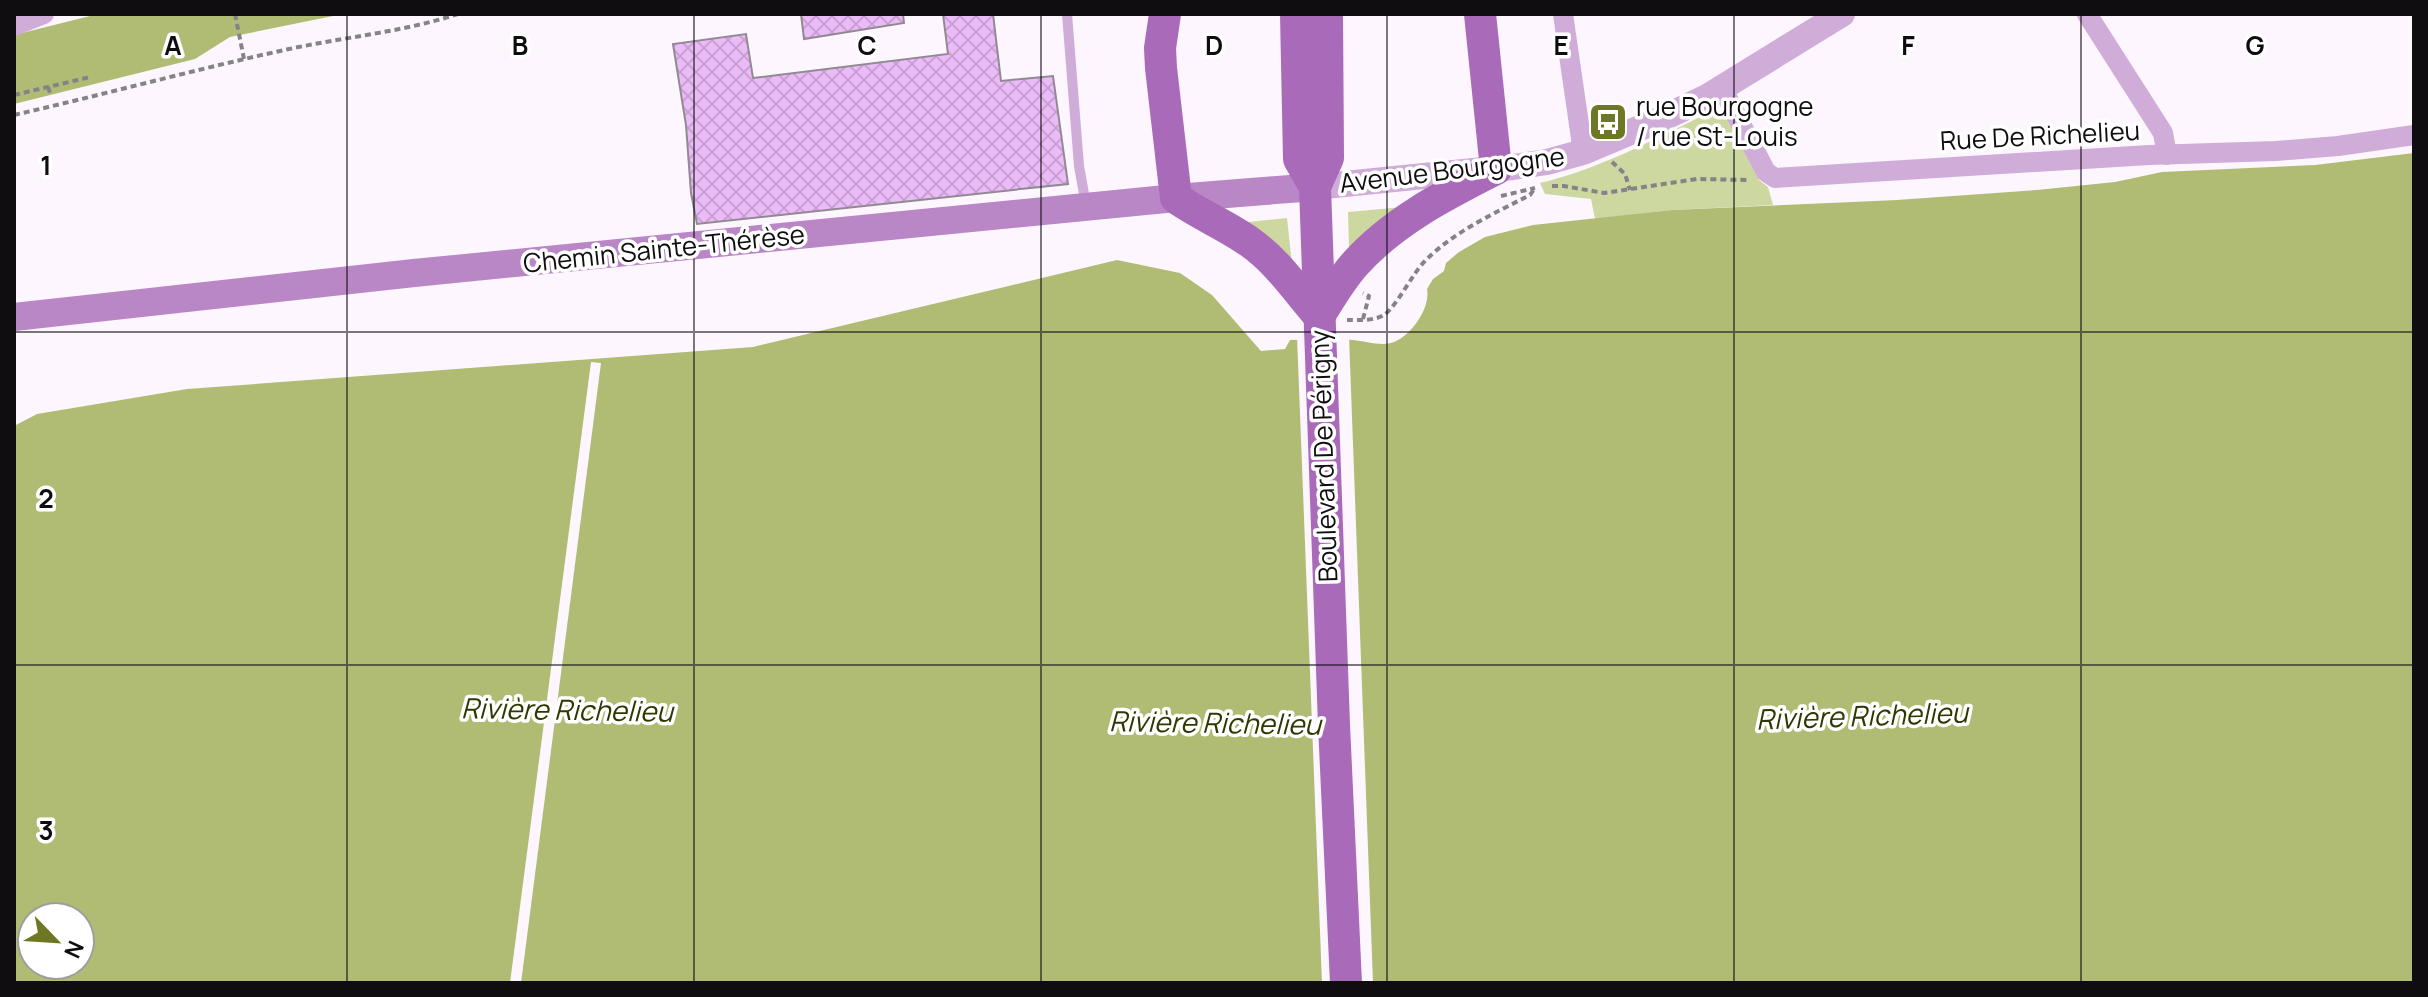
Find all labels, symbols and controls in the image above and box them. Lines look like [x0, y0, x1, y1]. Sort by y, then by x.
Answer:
text: A [164, 27, 182, 63]
text: B [512, 27, 528, 63]
text: C [857, 27, 877, 63]
text: D [1205, 27, 1223, 63]
text: E [1553, 27, 1569, 63]
text: F [1901, 27, 1915, 63]
text: G [2245, 27, 2265, 63]
place label: rue Bourgogne / rue St-Louis [1636, 88, 1814, 154]
bus stop icon: rue Bourgogne / rue St-Louis [1587, 101, 1629, 143]
street label: Rue De Richelieu [1939, 112, 2141, 158]
street label: Avenue Bourgogne [1337, 137, 1567, 201]
text: 1 [40, 147, 52, 183]
street label: Chemin Sainte-Thérèse [521, 215, 807, 281]
street label: Boulevard De Périgny [1301, 329, 1345, 583]
text: 2 [38, 480, 54, 516]
water label: Rivière Richelieu [461, 688, 676, 730]
water label: Rivière Richelieu [1755, 692, 1971, 738]
water label: Rivière Richelieu [1109, 701, 1324, 743]
text: 3 [38, 812, 54, 848]
north arrow [16, 901, 96, 981]
text: N [57, 936, 91, 963]

